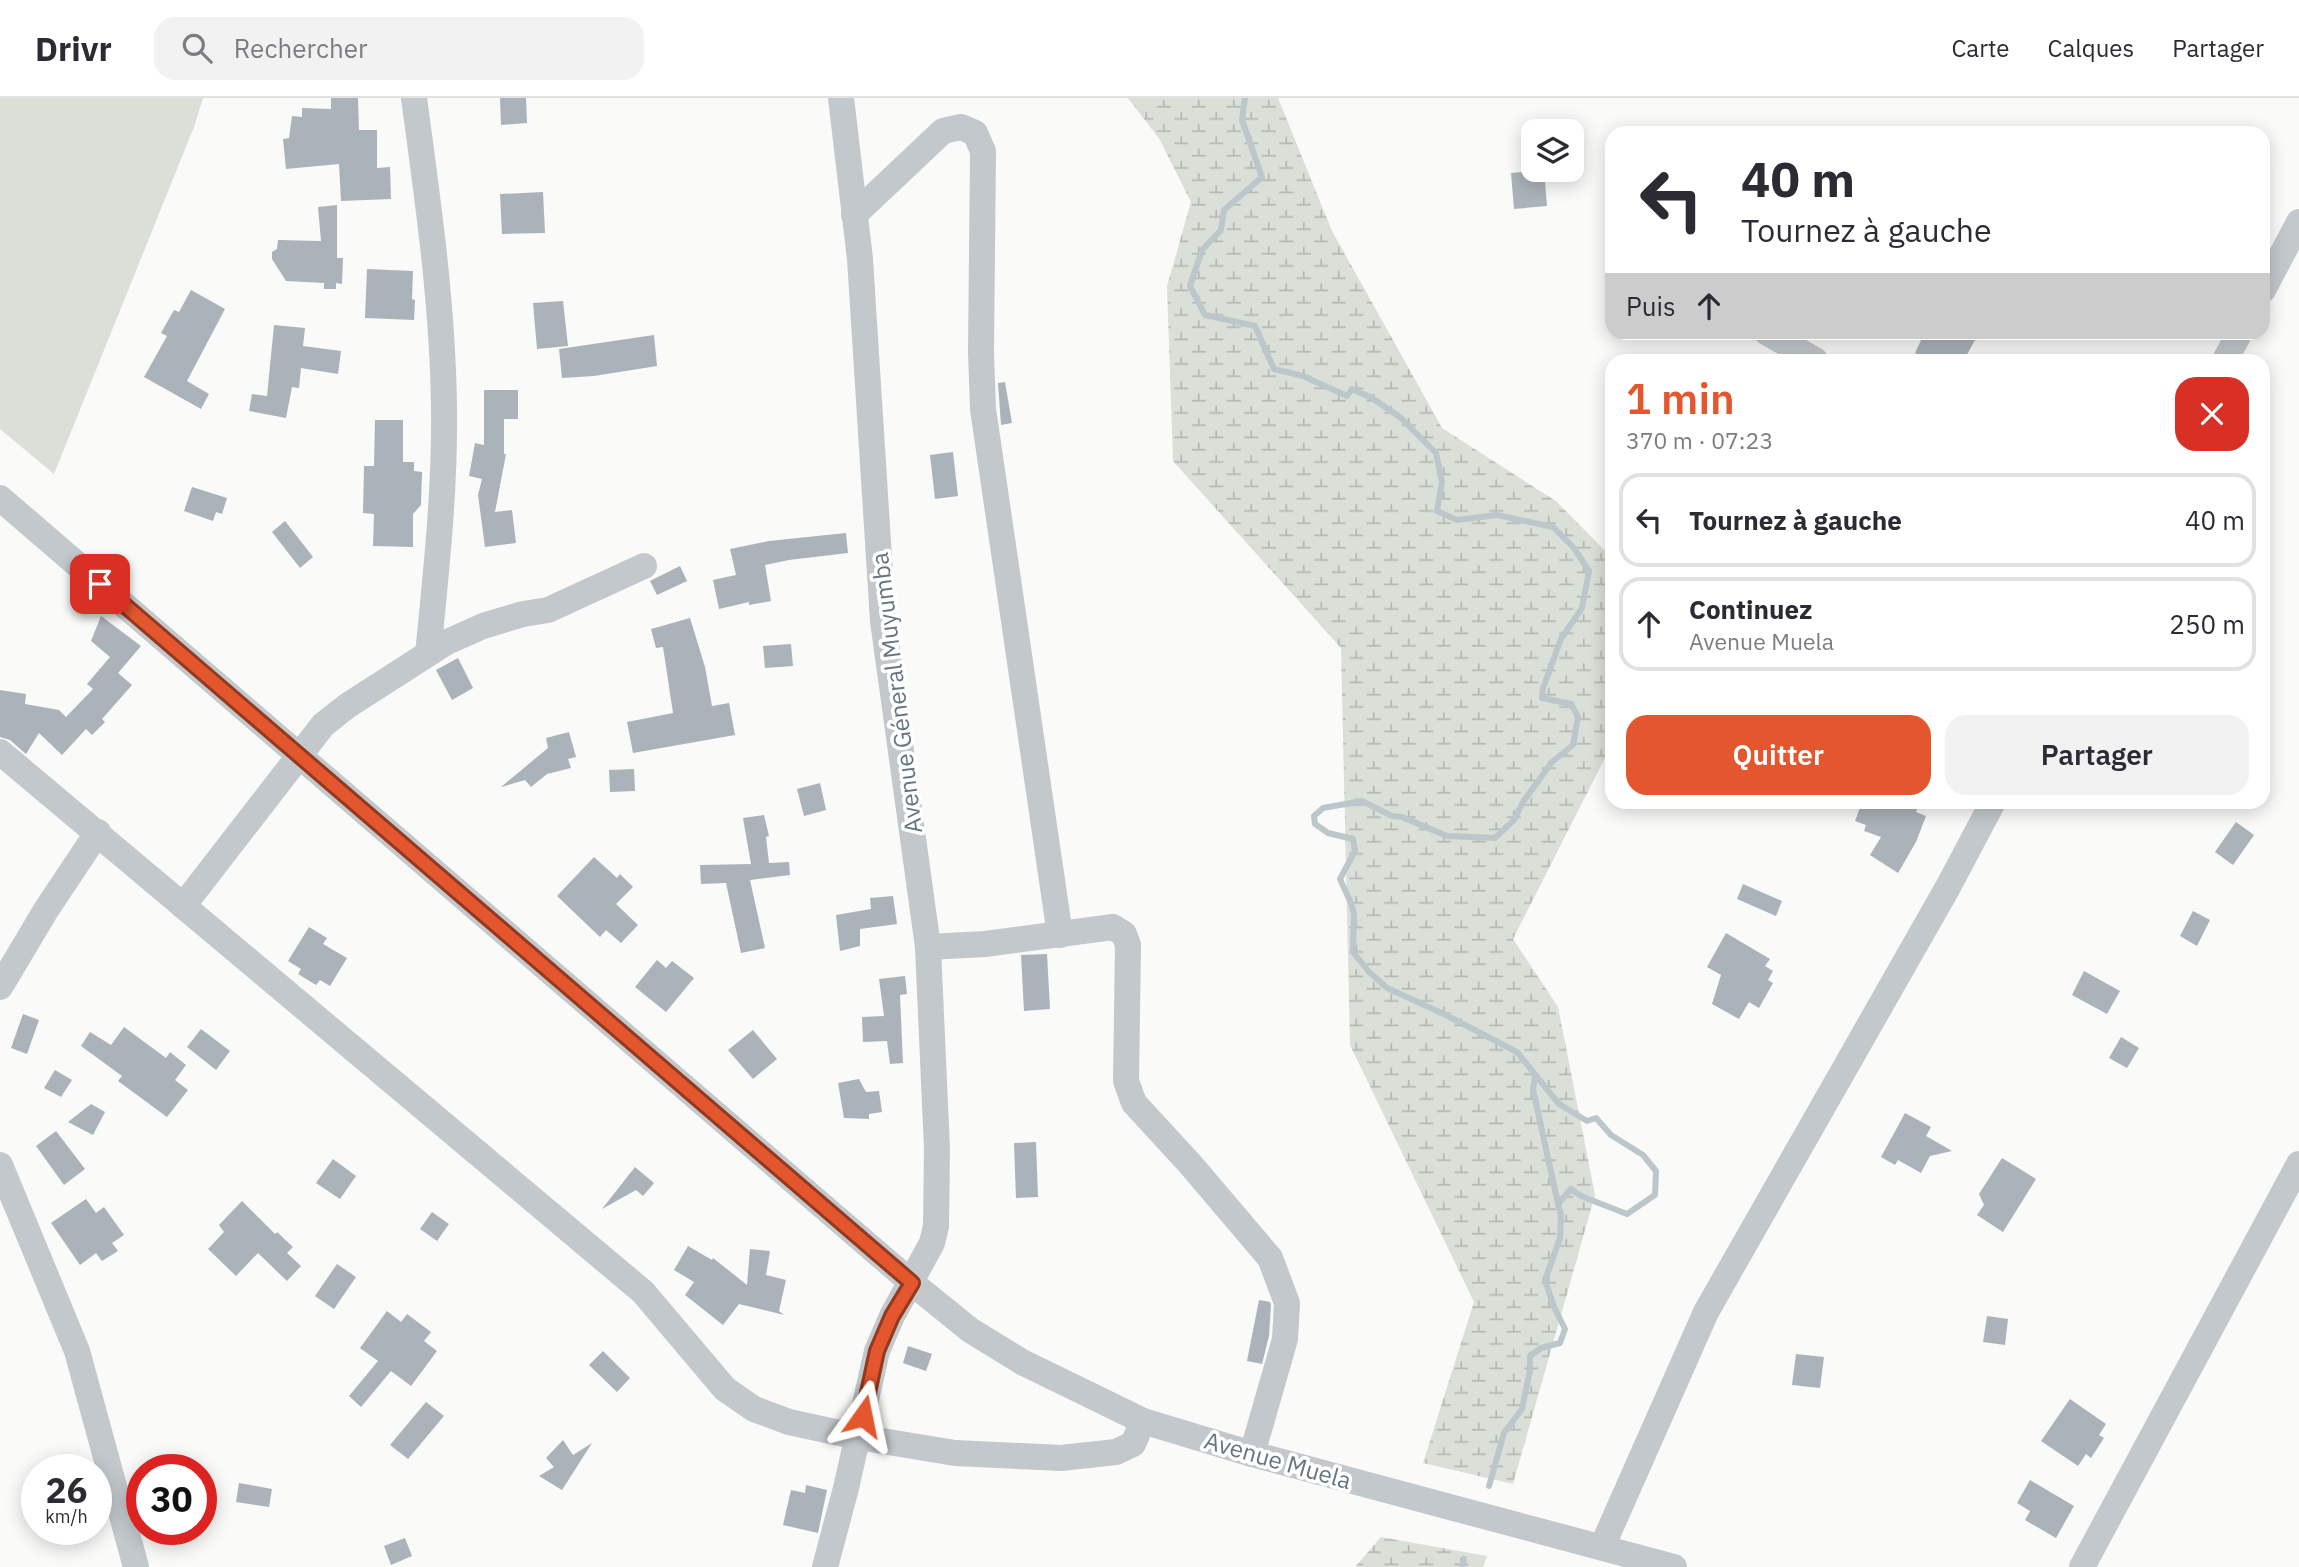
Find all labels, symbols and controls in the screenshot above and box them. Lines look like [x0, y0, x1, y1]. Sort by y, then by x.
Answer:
search box [154, 17, 644, 80]
text: Drivr [35, 27, 112, 70]
icon: search [178, 29, 216, 67]
text: Rechercher [234, 31, 368, 65]
text: Carte [1951, 32, 2010, 64]
text: Calques [2048, 32, 2134, 64]
text: Partager [2172, 32, 2264, 64]
map controls [1521, 119, 1584, 182]
button: layers [1521, 119, 1584, 182]
text: 40 m [1741, 147, 1855, 210]
icon: left [1626, 154, 1717, 245]
text: Tournez à gauche [1741, 209, 1992, 251]
icon: ahead [1690, 287, 1728, 325]
text: Puis [1626, 289, 1676, 323]
text: 1 min [1626, 371, 1735, 426]
button: close [2175, 377, 2249, 451]
text: 370 m · 07:23 [1626, 425, 1773, 455]
icon: left [1630, 501, 1668, 539]
text: Tournez à gauche [1689, 503, 1902, 537]
text: 40 m [2185, 503, 2245, 537]
street label: Avenue Géneral Muyumba [863, 551, 929, 835]
pin [70, 554, 130, 614]
icon: arrive [81, 565, 119, 603]
text: Continuez [1689, 592, 1812, 626]
icon: ahead [1630, 605, 1668, 643]
text: 250 m [2169, 607, 2245, 641]
text: Avenue Muela [1689, 626, 1834, 656]
button: Quitter [1626, 715, 1931, 795]
button: Partager [1945, 715, 2249, 795]
position arrow [826, 1379, 900, 1453]
street label: Avenue Muela [1201, 1424, 1355, 1496]
speed limit sign: 30 [126, 1454, 217, 1545]
text: 26 [45, 1467, 88, 1513]
text: km/h [45, 1505, 88, 1528]

